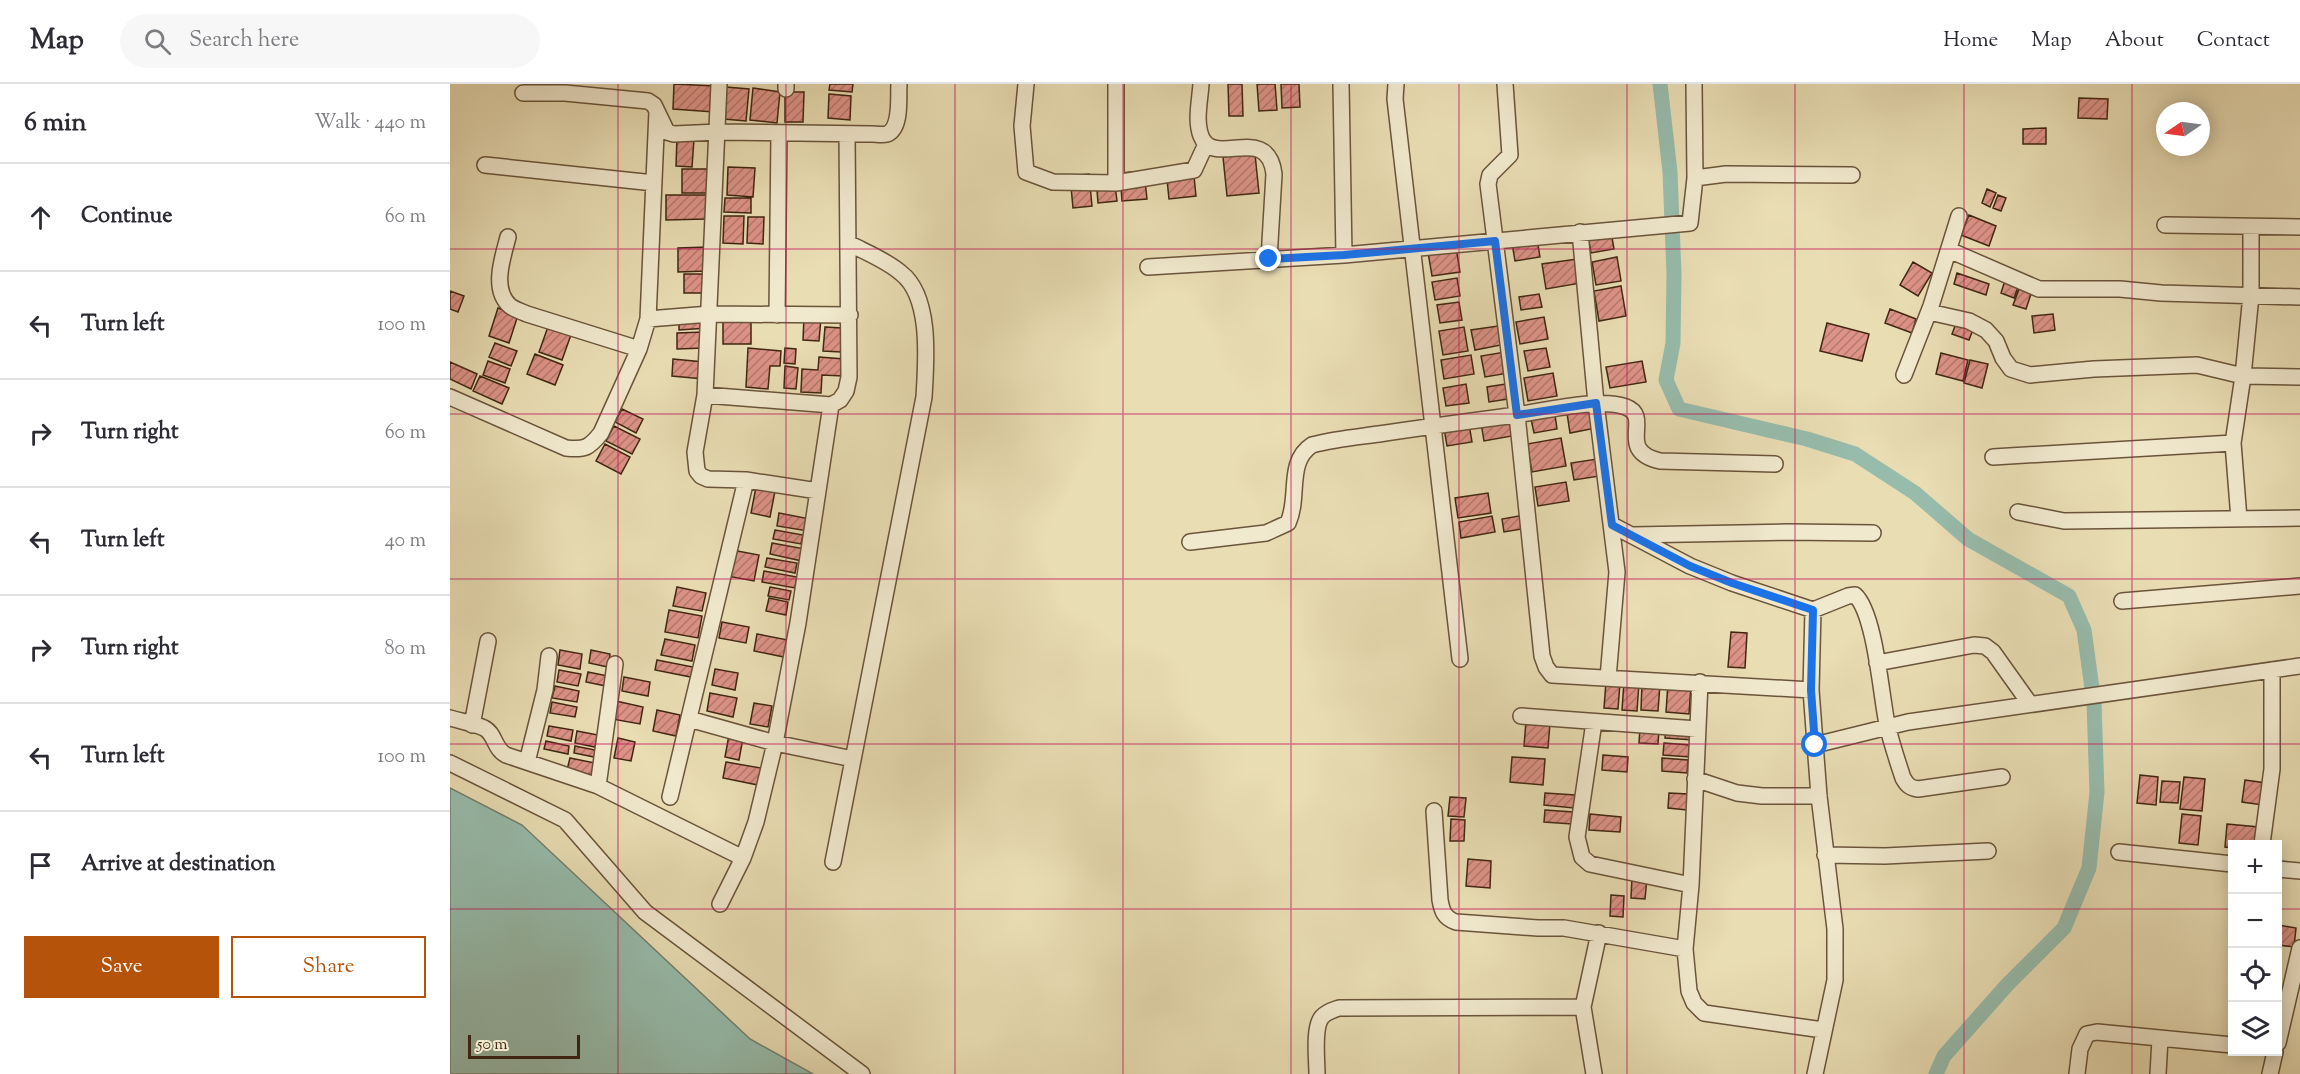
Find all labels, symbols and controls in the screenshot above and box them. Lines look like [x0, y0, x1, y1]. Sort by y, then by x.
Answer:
search box [120, 14, 540, 68]
text: Map [30, 21, 84, 61]
icon: search [141, 25, 174, 58]
text: Search here [189, 25, 299, 57]
text: Home [1943, 26, 1998, 56]
text: Map [2031, 26, 2072, 56]
text: About [2105, 26, 2164, 56]
text: Contact [2197, 26, 2270, 56]
north arrow [2156, 102, 2210, 156]
text: 6 min [24, 105, 87, 142]
text: Walk · 440 m [314, 109, 426, 138]
icon: ahead [24, 201, 57, 234]
text: Continue [81, 201, 172, 233]
text: 60 m [385, 203, 426, 232]
route end [1255, 245, 1281, 271]
icon: left [24, 309, 57, 342]
text: Turn left [81, 309, 164, 341]
text: 100 m [377, 311, 426, 340]
icon: right [24, 417, 57, 450]
text: Turn right [81, 417, 178, 449]
text: 60 m [385, 419, 426, 448]
icon: left [24, 525, 57, 558]
text: Turn left [81, 525, 164, 557]
text: 40 m [385, 527, 426, 556]
icon: right [24, 633, 57, 666]
text: Turn right [81, 633, 178, 665]
text: 80 m [385, 635, 426, 664]
route start [1801, 731, 1827, 757]
icon: left [24, 741, 57, 774]
text: Turn left [81, 741, 164, 773]
text: 100 m [377, 743, 426, 772]
map controls [2228, 840, 2282, 1056]
button: + [2228, 840, 2282, 894]
icon: arrive [24, 849, 57, 882]
text: Arrive at destination [81, 849, 276, 881]
button: − [2228, 894, 2282, 948]
button: Save [24, 936, 219, 998]
button: Share [231, 936, 426, 998]
button: locate [2228, 948, 2282, 1002]
button: layers [2228, 1002, 2282, 1056]
scale bar [468, 1032, 580, 1060]
text: 50 m [477, 1034, 508, 1057]

